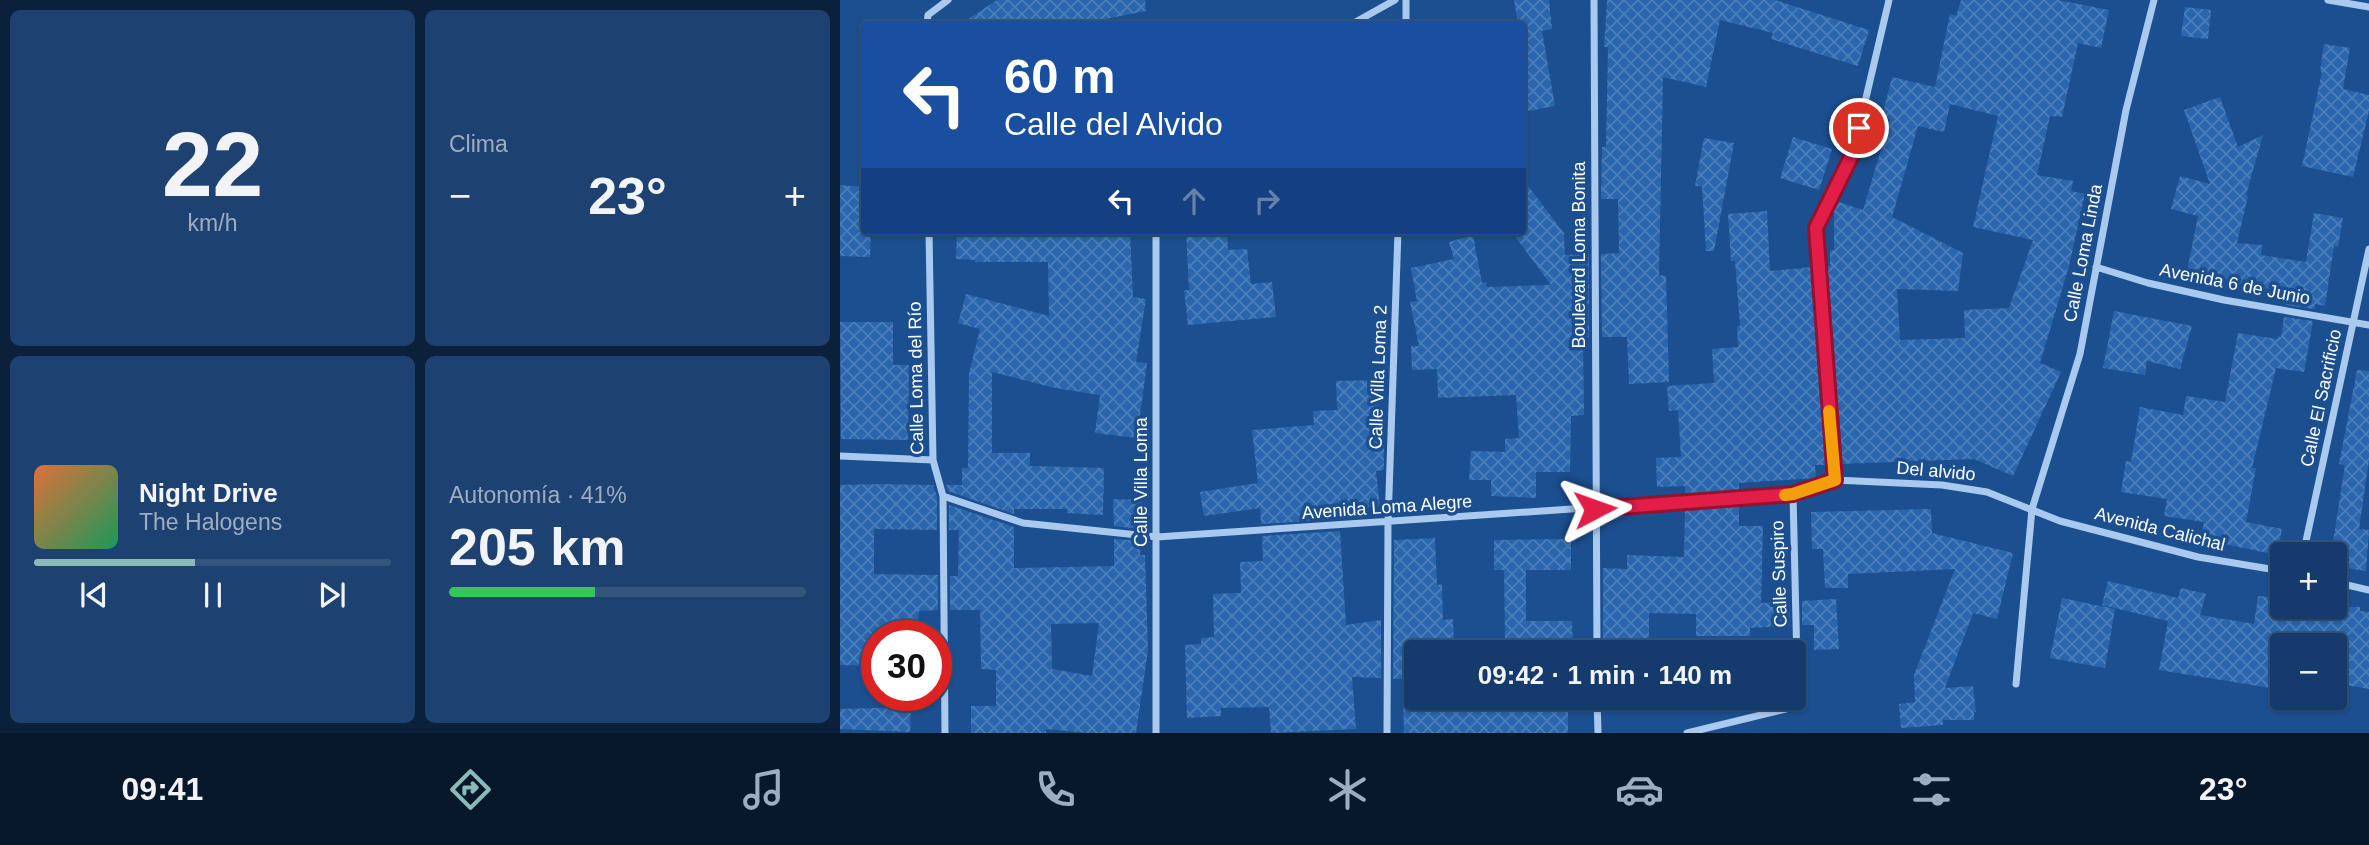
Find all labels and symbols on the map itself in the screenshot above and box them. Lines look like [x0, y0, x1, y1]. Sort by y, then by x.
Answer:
pin [1829, 98, 1889, 158]
street label: Boulevard Loma Bonita [1569, 160, 1589, 349]
street label: Calle Loma Linda [2060, 181, 2106, 324]
street label: Avenida 6 de Junio [2158, 260, 2312, 308]
street label: Calle Loma del Río [905, 301, 927, 455]
street label: Calle Villa Loma 2 [1365, 304, 1391, 450]
street label: Calle El Sacrificio [2297, 327, 2345, 469]
street label: Calle Villa Loma [1131, 416, 1151, 547]
street label: Del alvido [1896, 458, 1976, 484]
position arrow [1558, 472, 1632, 546]
street label: Avenida Loma Alegre [1301, 491, 1473, 523]
street label: Avenida Calichal [2093, 503, 2227, 555]
street label: Calle Suspiro [1767, 520, 1791, 628]
speed limit sign: 30 [861, 620, 952, 711]

